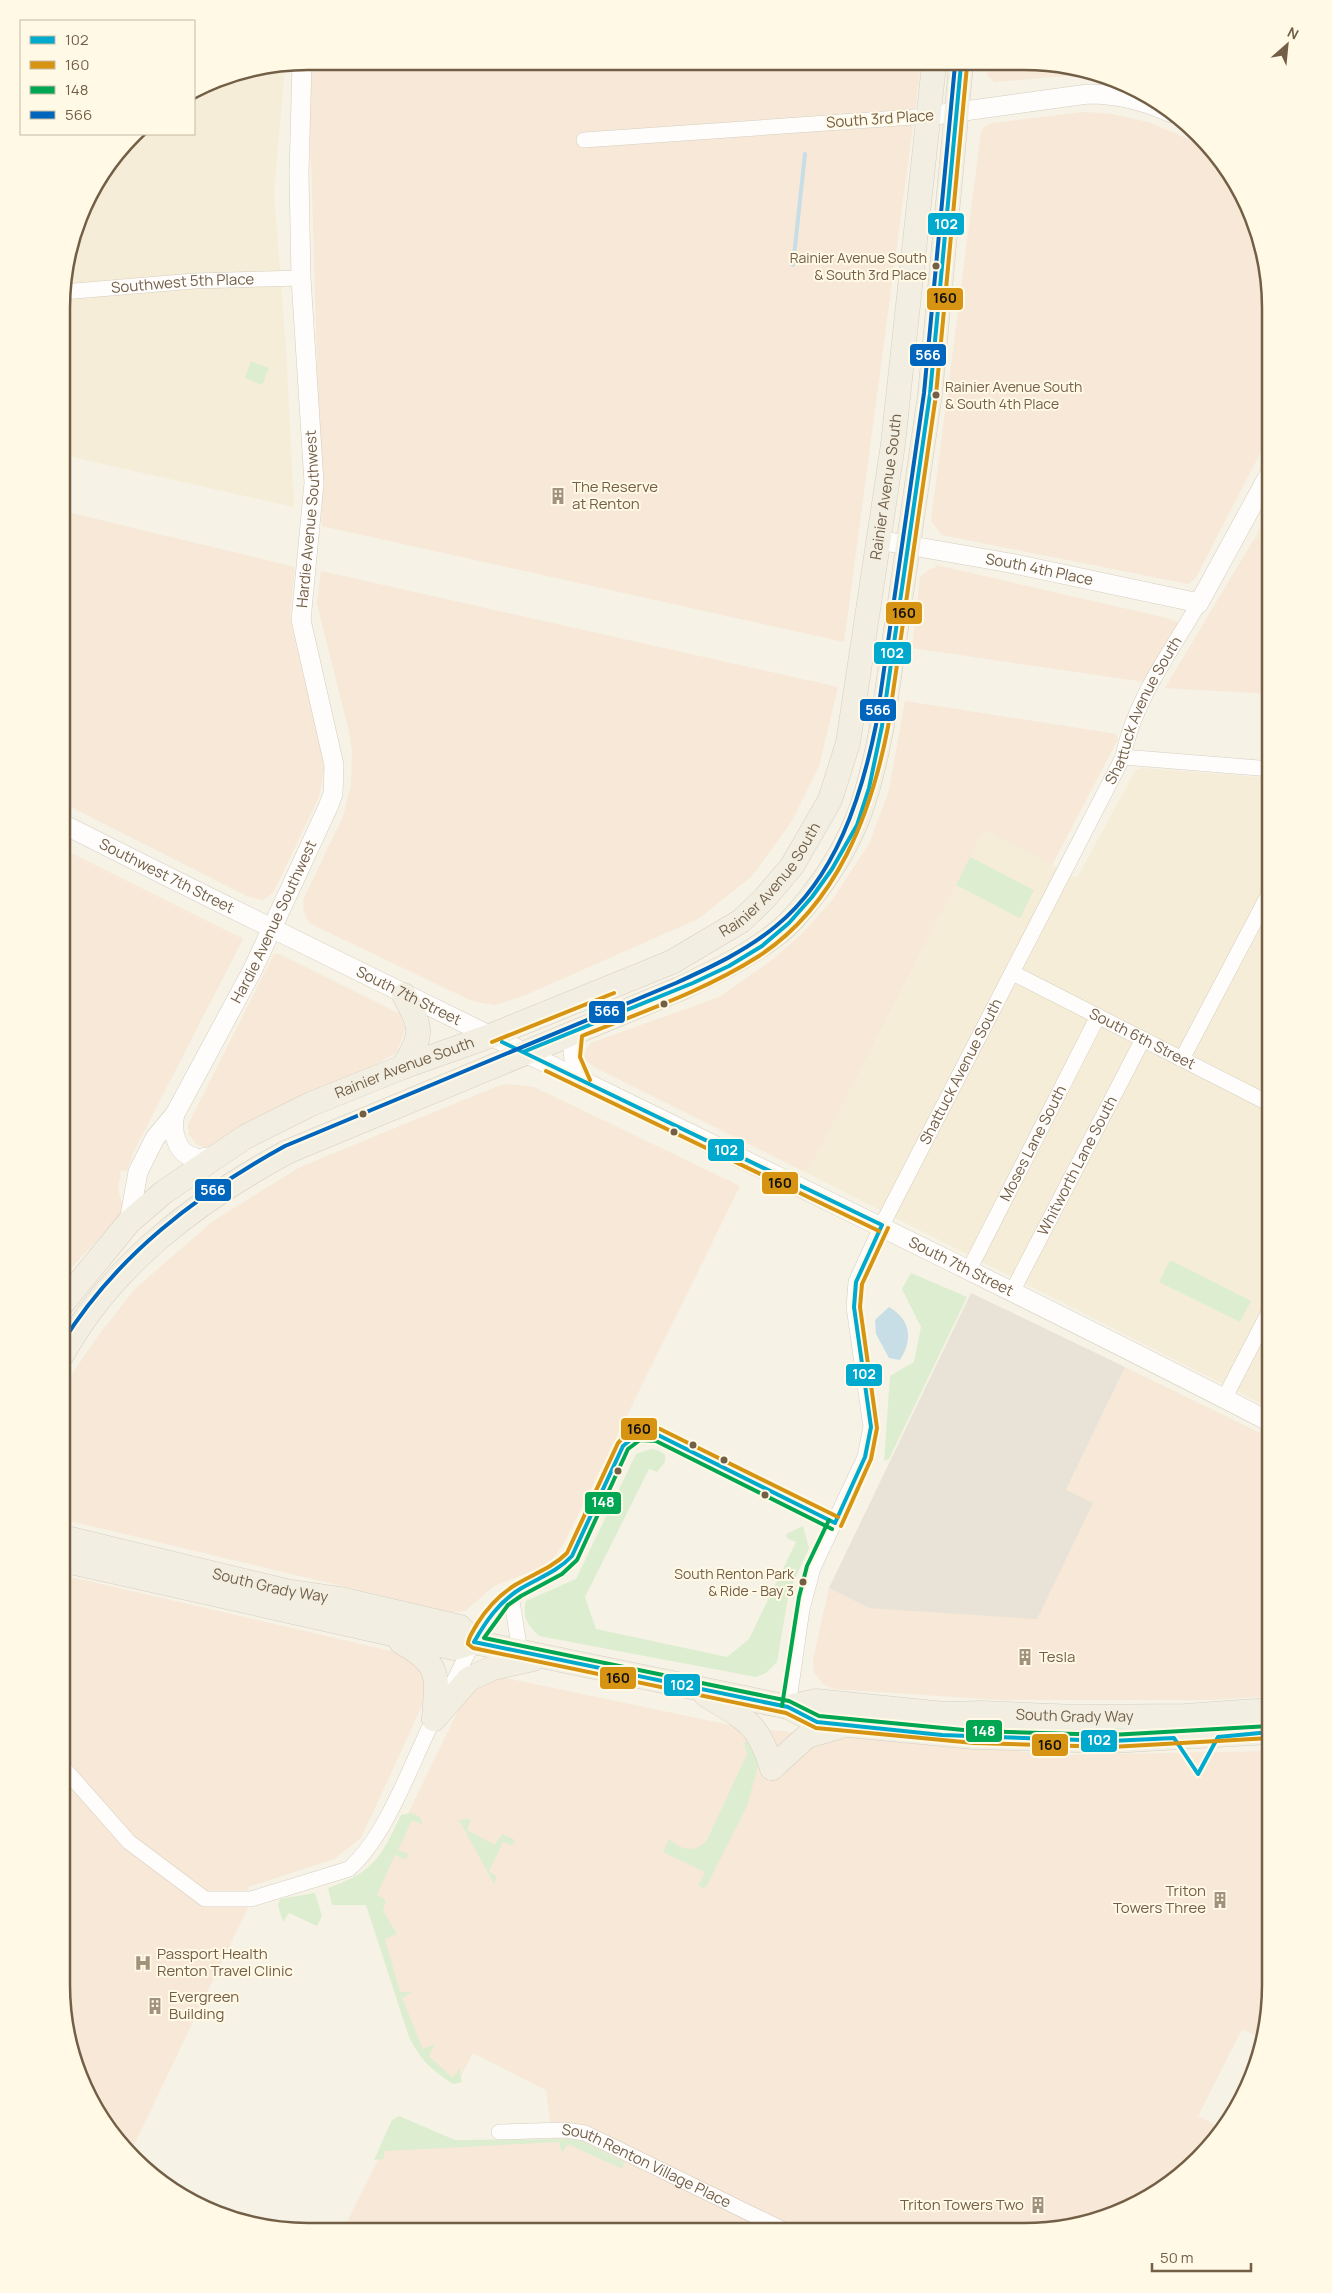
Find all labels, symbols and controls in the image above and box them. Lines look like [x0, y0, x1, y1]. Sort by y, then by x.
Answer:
legend [20, 20, 195, 135]
north arrow [1262, 20, 1312, 70]
text: N [1284, 22, 1302, 44]
text: 102 [65, 29, 89, 50]
text: 160 [65, 54, 89, 75]
text: 148 [65, 79, 88, 100]
text: 566 [65, 104, 92, 125]
street label: South 3rd Place [825, 104, 935, 133]
line badge: 102 [927, 212, 965, 236]
text: 102 [934, 214, 958, 233]
place label: Rainier Avenue South & South 3rd Place [790, 248, 927, 284]
marker: Rainier Avenue South & South 3rd Place [931, 261, 941, 271]
street label: Southwest 5th Place [110, 268, 255, 298]
line badge: 160 [926, 287, 964, 311]
text: 160 [933, 288, 957, 307]
line badge: 566 [909, 343, 947, 367]
text: 566 [915, 345, 941, 364]
place label: Rainier Avenue South & South 4th Place [945, 377, 1082, 413]
marker: Rainier Avenue South & South 4th Place [931, 390, 941, 400]
street label: Rainier Avenue South [865, 413, 906, 561]
street label: Hardie Avenue Southwest [291, 430, 324, 609]
place label: The Reserve at Renton [572, 476, 658, 514]
building icon: The Reserve at Renton [548, 486, 568, 506]
street label: South 4th Place [984, 548, 1095, 590]
line badge: 160 [885, 601, 923, 625]
text: 160 [892, 603, 916, 622]
street label: Shattuck Avenue South [1100, 632, 1187, 788]
line badge: 102 [873, 641, 912, 665]
text: 102 [880, 643, 904, 662]
line badge: 566 [859, 698, 897, 722]
text: 566 [865, 700, 891, 719]
street label: Rainier Avenue South [715, 818, 825, 942]
street label: Southwest 7th Street [96, 833, 238, 918]
street label: Hardie Avenue Southwest [225, 837, 321, 1007]
street label: South 7th Street [353, 961, 465, 1030]
street label: Shattuck Avenue South [914, 995, 1007, 1148]
unlabelled marker [659, 999, 669, 1009]
line badge: 566 [588, 1000, 626, 1024]
text: 566 [594, 1001, 620, 1020]
street label: South 6th Street [1086, 1003, 1199, 1074]
street label: Rainier Avenue South [332, 1031, 477, 1103]
street label: Moses Lane South [995, 1081, 1071, 1205]
street label: Whitworth Lane South [1032, 1092, 1122, 1239]
unlabelled marker [358, 1109, 368, 1119]
unlabelled marker [669, 1127, 679, 1137]
line badge: 102 [707, 1138, 745, 1162]
text: 102 [714, 1140, 738, 1159]
line badge: 160 [761, 1171, 799, 1195]
text: 160 [768, 1173, 792, 1192]
line badge: 566 [194, 1178, 232, 1202]
text: 566 [200, 1180, 226, 1199]
street label: South 7th Street [905, 1231, 1017, 1301]
line badge: 102 [845, 1363, 883, 1387]
text: 102 [852, 1364, 876, 1383]
line badge: 160 [620, 1417, 658, 1441]
text: 160 [627, 1419, 651, 1438]
unlabelled marker [688, 1440, 698, 1450]
unlabelled marker [719, 1455, 729, 1465]
unlabelled marker [613, 1466, 623, 1476]
unlabelled marker [760, 1490, 770, 1500]
line badge: 148 [584, 1491, 622, 1515]
text: 148 [591, 1492, 615, 1511]
street label: South Grady Way [210, 1563, 330, 1607]
place label: South Renton Park & Ride - Bay 3 [674, 1564, 795, 1600]
marker: South Renton Park & Ride - Bay 3 [798, 1577, 808, 1587]
place label: Tesla [1039, 1646, 1075, 1667]
building icon: Tesla [1015, 1647, 1035, 1667]
line badge: 160 [599, 1666, 637, 1690]
text: 160 [606, 1668, 630, 1687]
line badge: 102 [663, 1673, 701, 1697]
text: 102 [670, 1675, 694, 1694]
street label: South Grady Way [1015, 1703, 1134, 1727]
line badge: 148 [965, 1719, 1003, 1743]
text: 148 [972, 1721, 996, 1740]
line badge: 102 [1080, 1729, 1118, 1753]
text: 102 [1087, 1730, 1111, 1749]
line badge: 160 [1031, 1733, 1069, 1757]
text: 160 [1038, 1735, 1062, 1754]
place label: Triton Towers Three [1113, 1880, 1206, 1918]
building icon: Triton Towers Three [1210, 1890, 1230, 1910]
place label: Passport Health Renton Travel Clinic [157, 1943, 293, 1981]
hospital icon: Passport Health Renton Travel Clinic [133, 1953, 153, 1973]
place label: Evergreen Building [169, 1986, 239, 2024]
building icon: Evergreen Building [145, 1996, 165, 2016]
street label: South Renton Village Place [560, 2119, 735, 2213]
place label: Triton Towers Two [900, 2194, 1024, 2215]
building icon: Triton Towers Two [1028, 2195, 1048, 2215]
scale bar [1152, 2240, 1251, 2272]
text: 50 m [1160, 2247, 1194, 2268]

